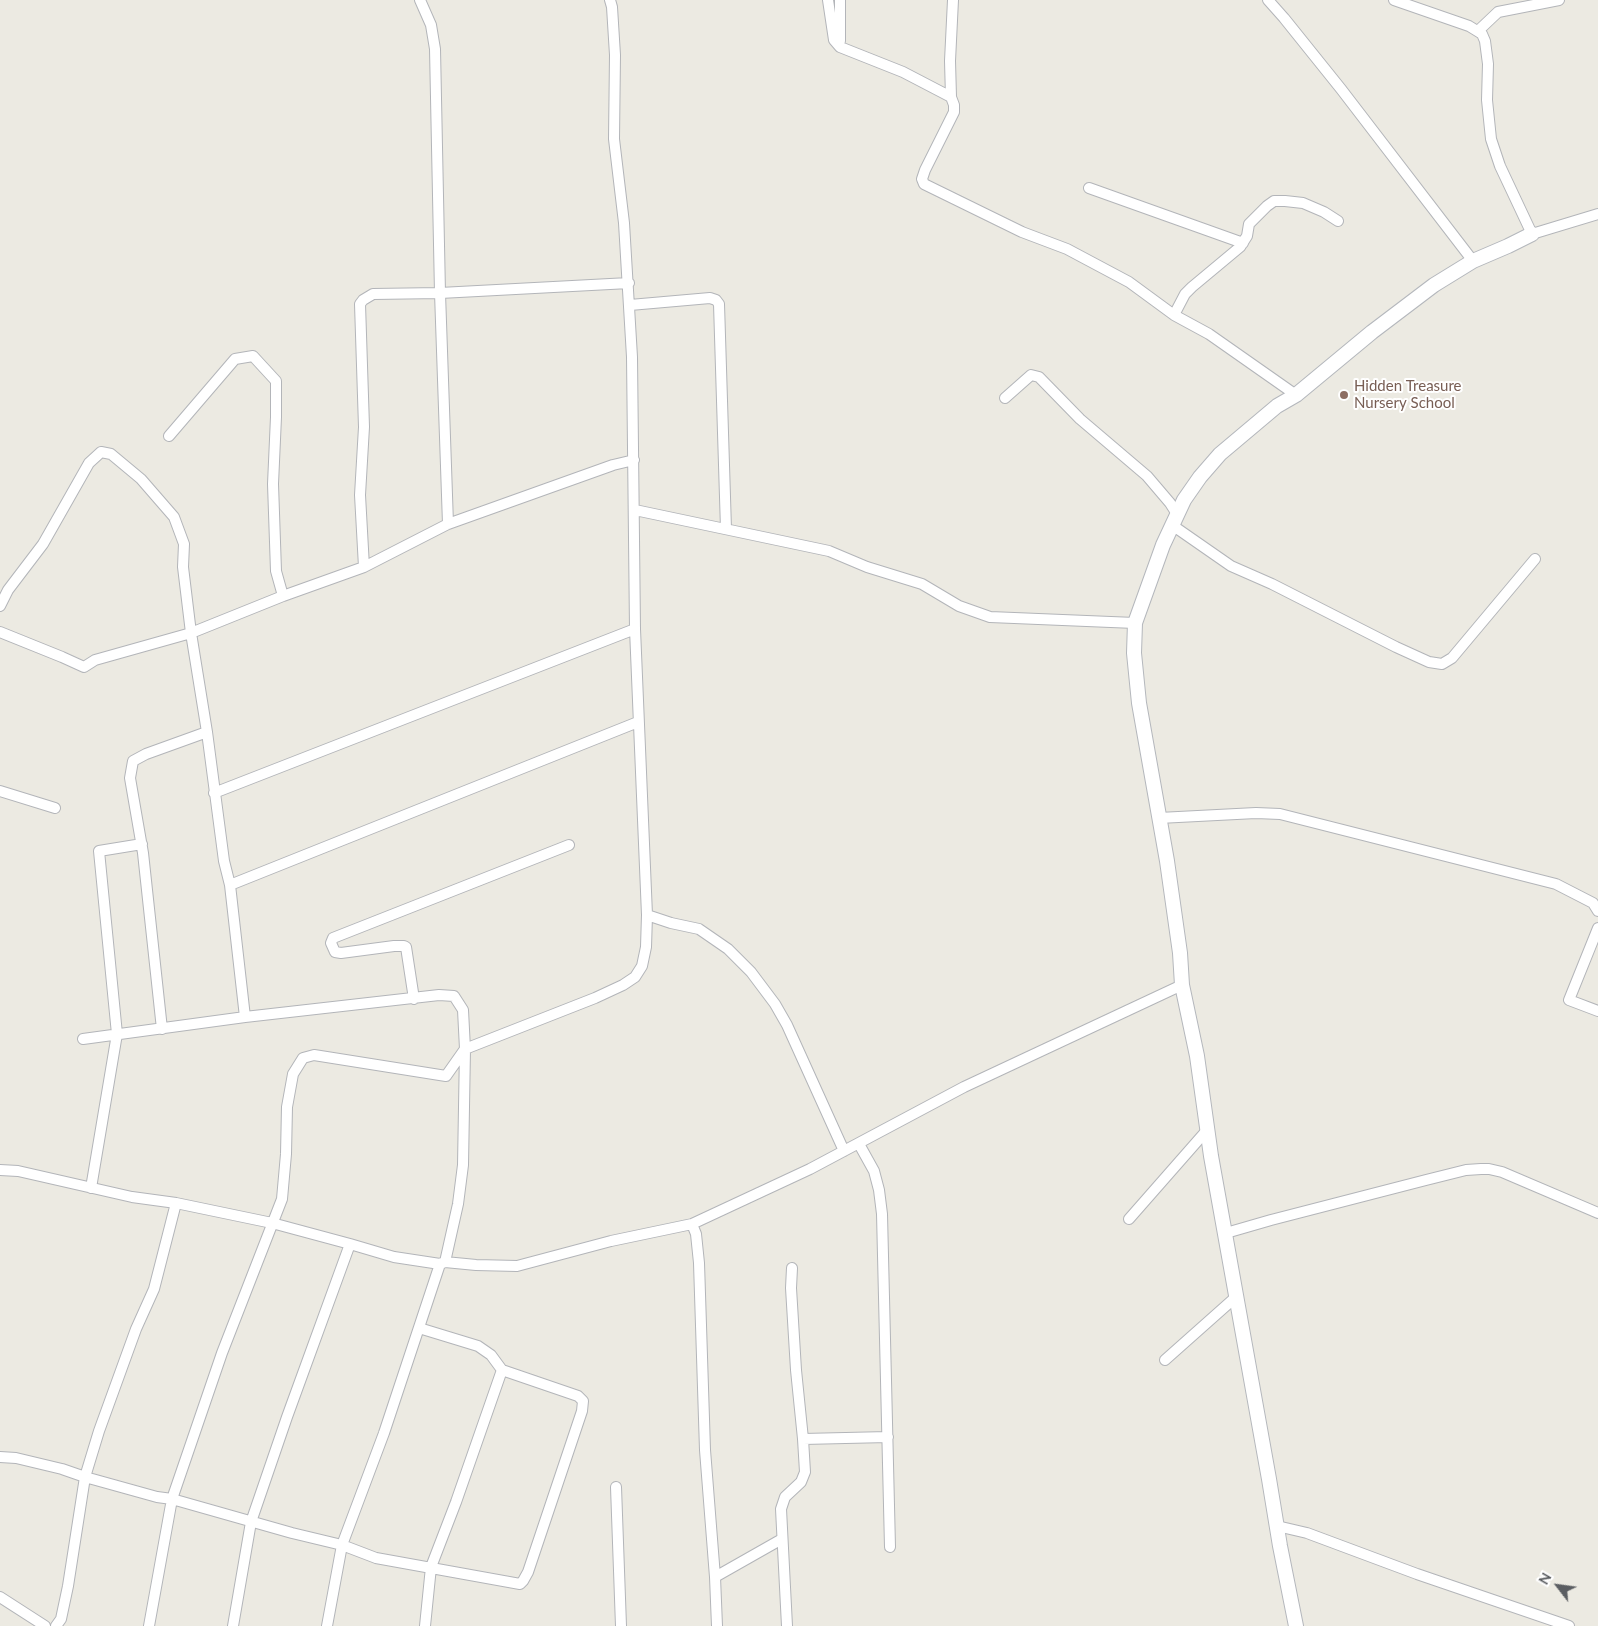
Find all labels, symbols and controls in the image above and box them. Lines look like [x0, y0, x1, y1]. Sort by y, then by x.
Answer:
place label: Hidden Treasure Nursery School [1354, 377, 1462, 412]
marker: Hidden Treasure Nursery School [1338, 389, 1350, 401]
north arrow [1533, 1561, 1583, 1611]
text: N [1535, 1569, 1555, 1587]

